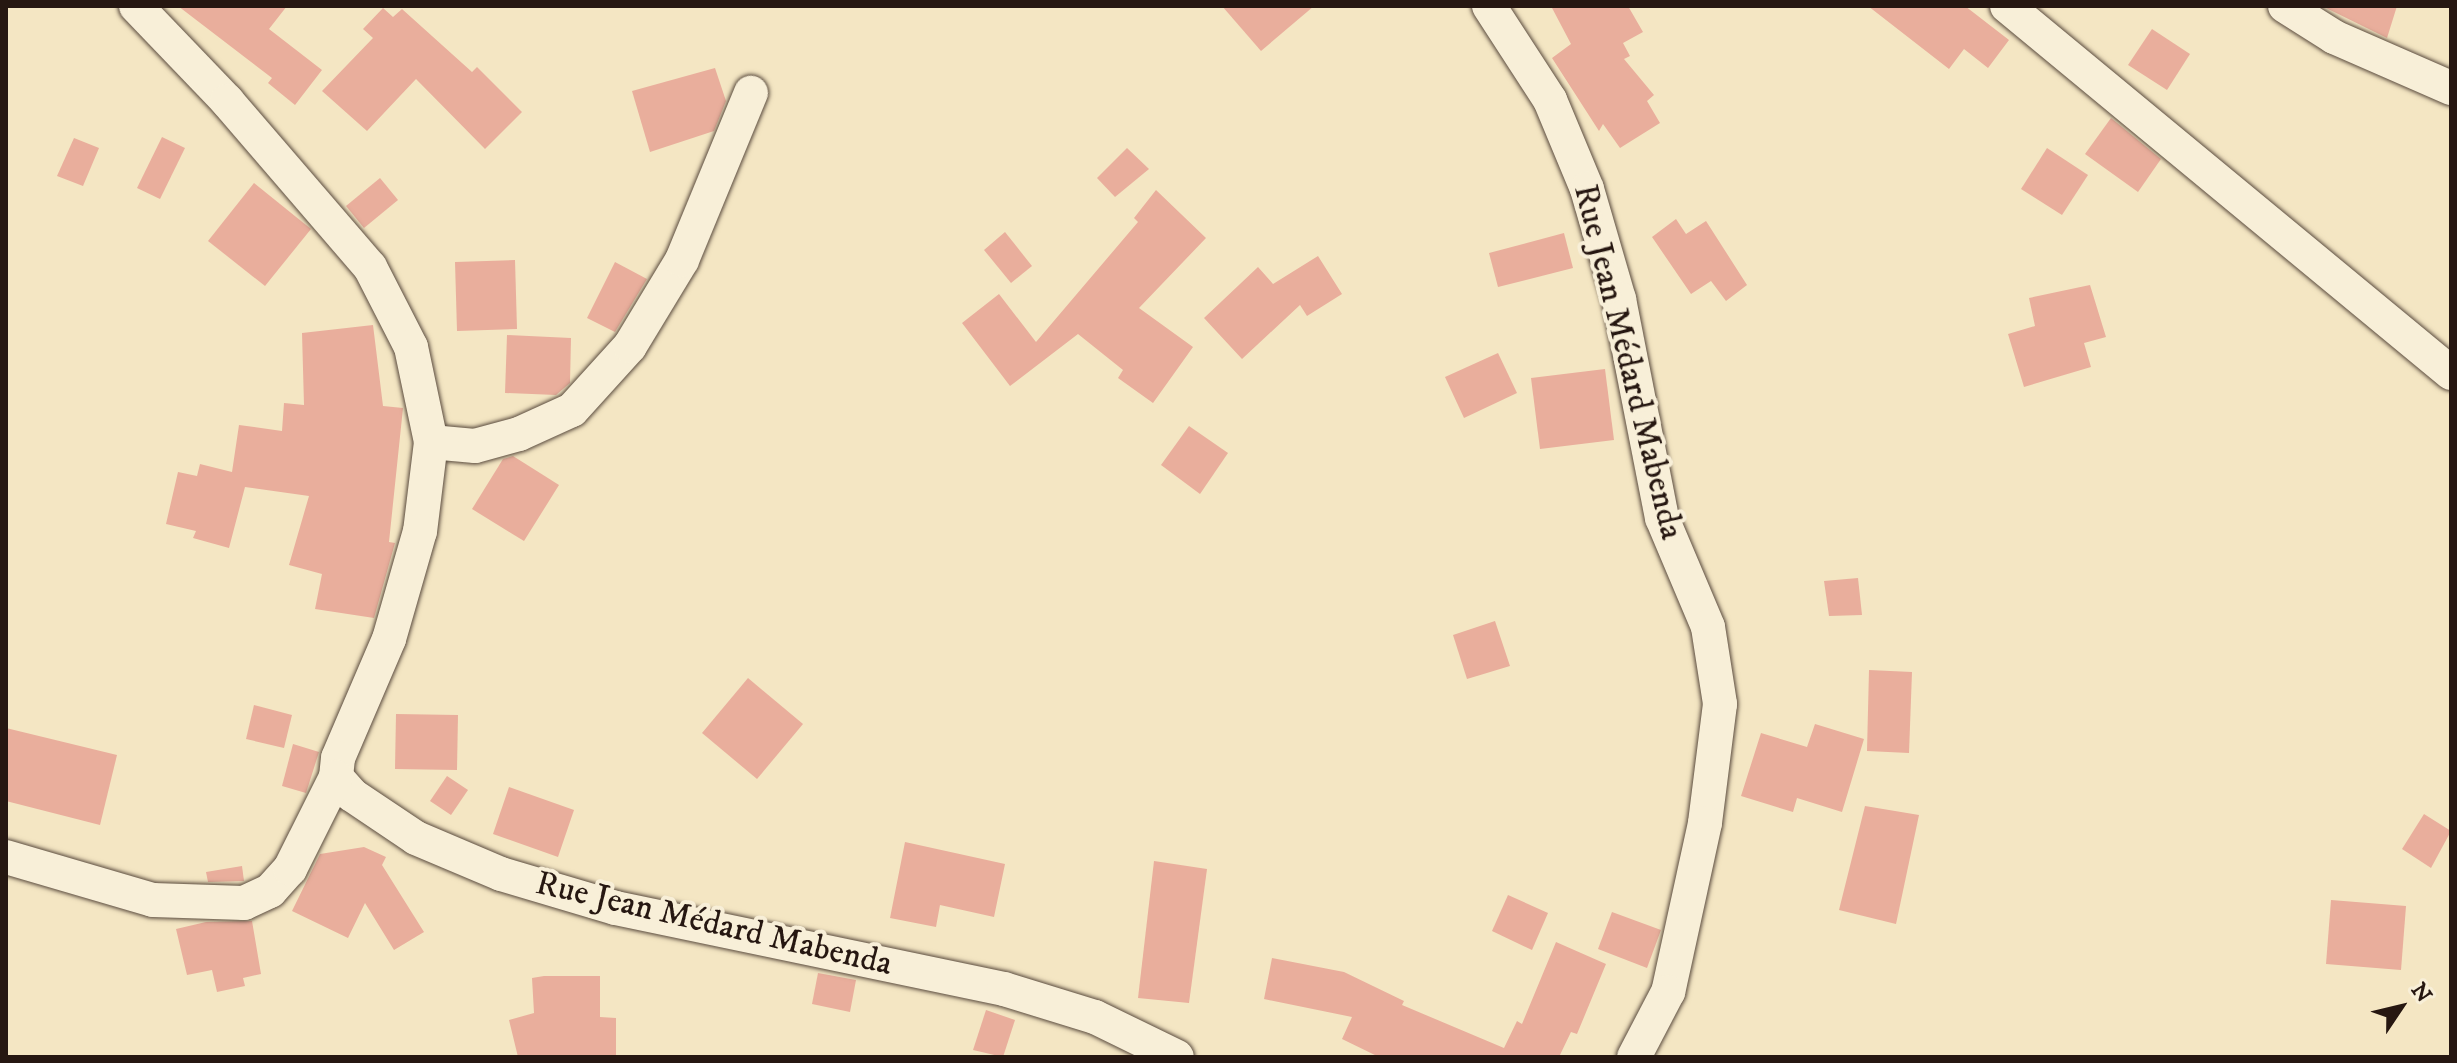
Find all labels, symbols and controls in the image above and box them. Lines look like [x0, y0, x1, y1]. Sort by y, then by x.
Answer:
street label: Rue Jean Médard Mabenda [1564, 180, 1692, 544]
street label: Rue Jean Médard Mabenda [532, 863, 896, 985]
north arrow [2361, 967, 2441, 1047]
text: N [2405, 978, 2437, 1008]

